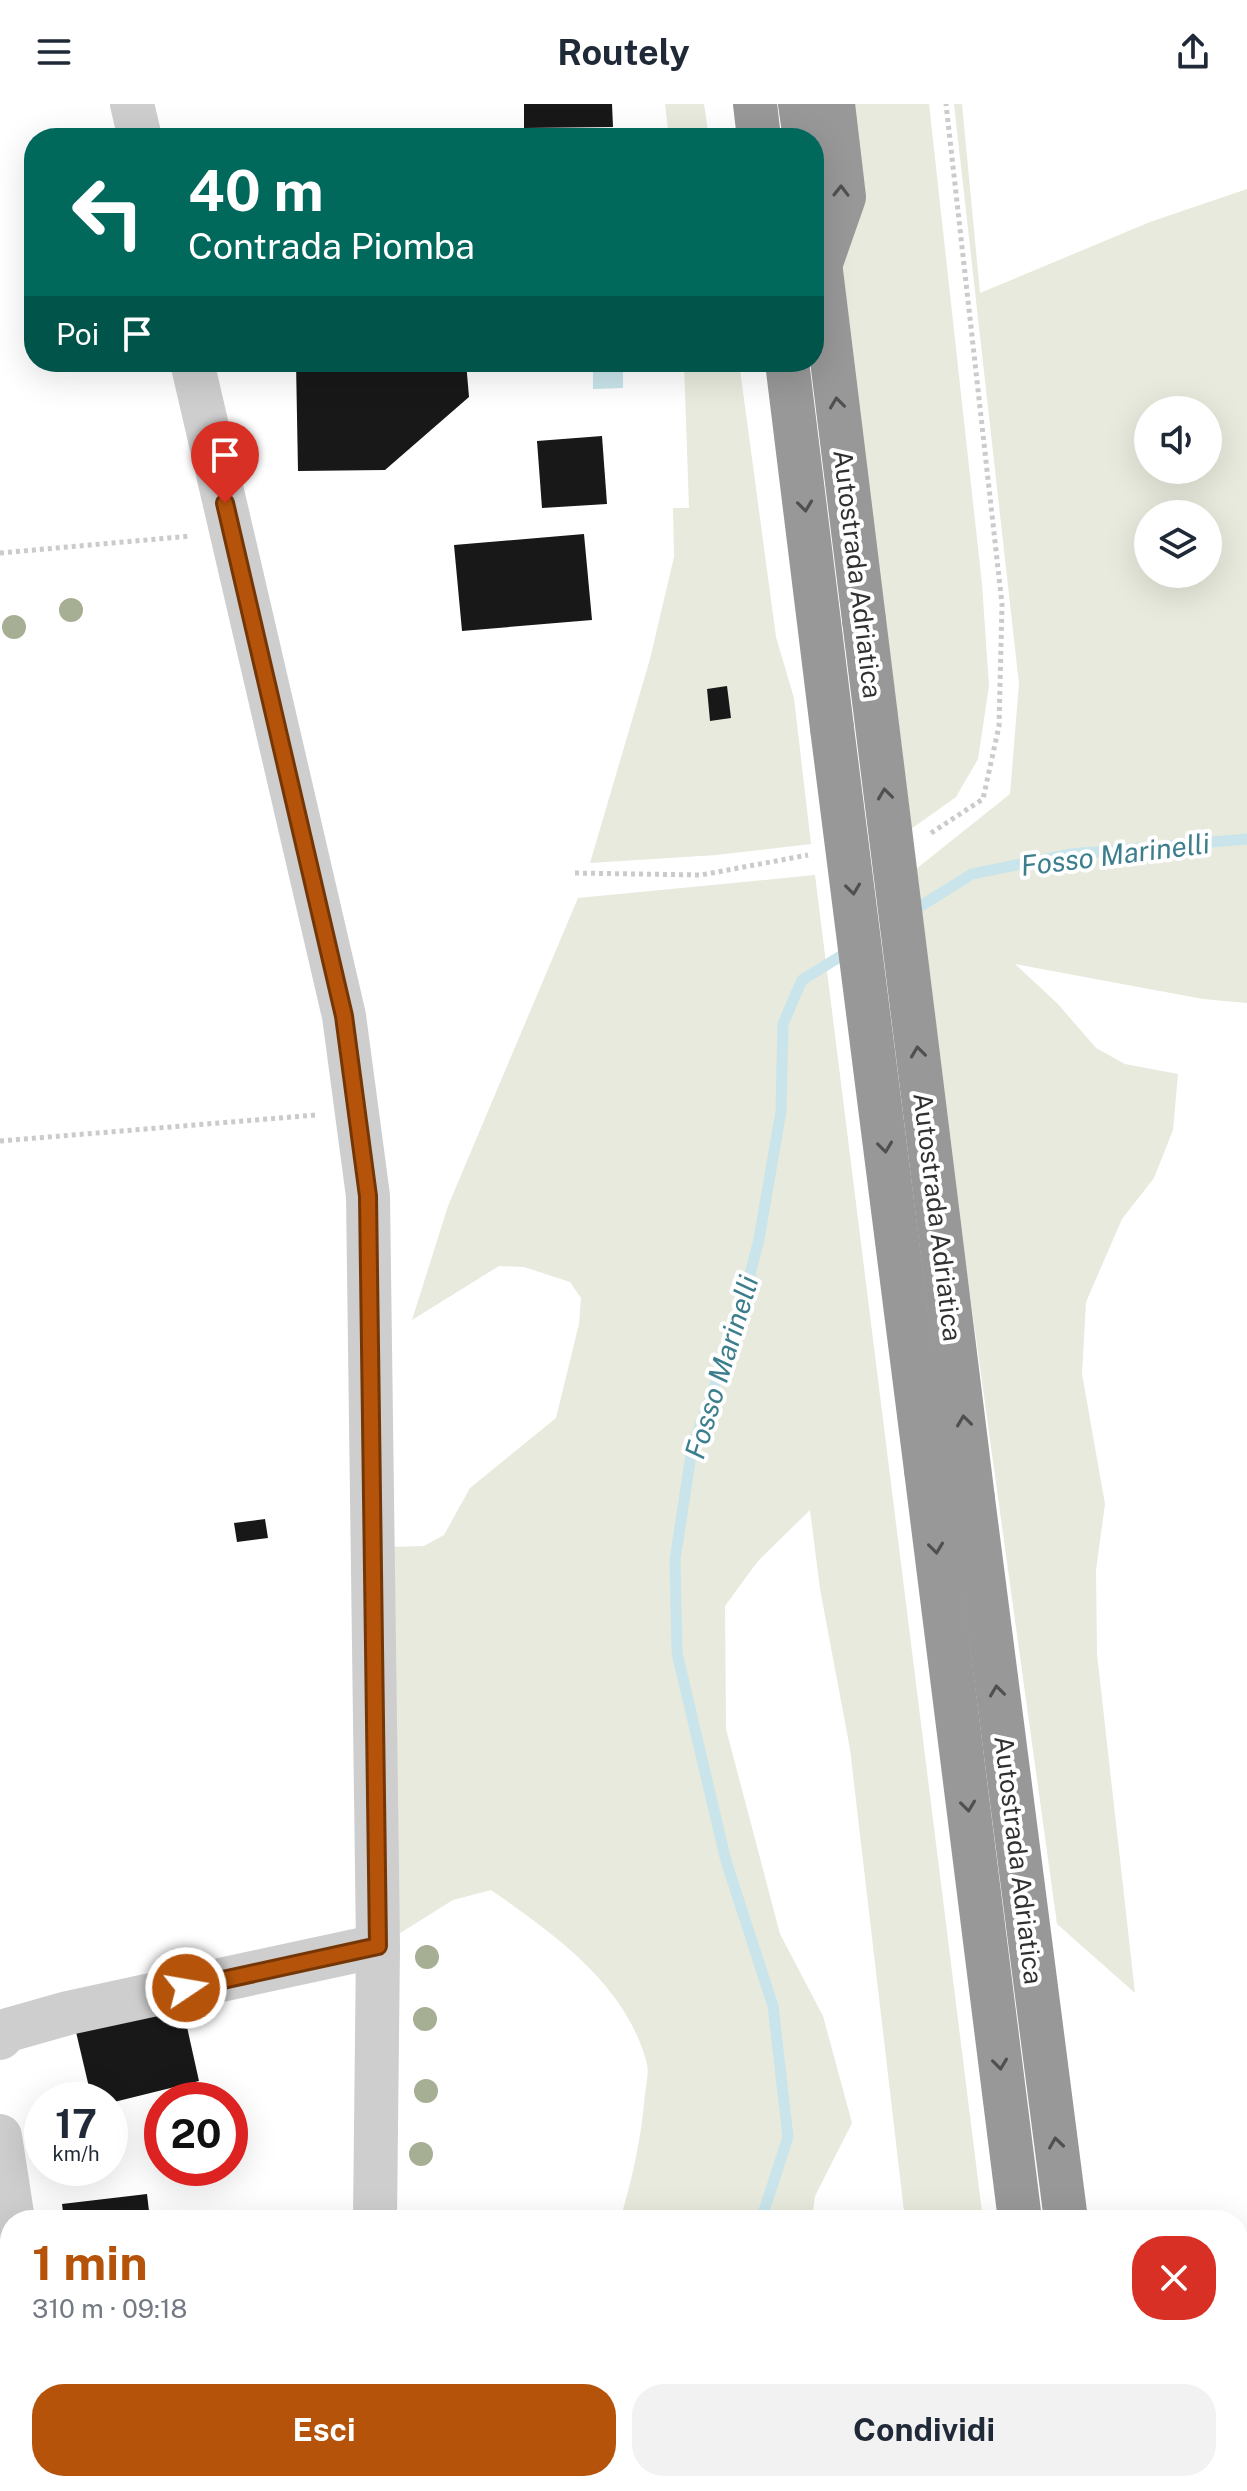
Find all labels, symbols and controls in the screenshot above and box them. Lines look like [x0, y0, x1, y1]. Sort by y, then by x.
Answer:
icon: menu [32, 30, 76, 74]
icon: share [1171, 30, 1215, 74]
text: Routely [557, 31, 690, 73]
text: 40 m [188, 158, 324, 224]
icon: left [56, 160, 160, 264]
one-way arrow [832, 185, 850, 197]
text: Contrada Piomba [188, 225, 475, 267]
icon: arrive [115, 312, 159, 356]
text: Poi [56, 316, 99, 352]
one-way arrow [829, 396, 846, 409]
map controls [1134, 396, 1222, 588]
button: sound [1134, 396, 1222, 484]
pin [191, 421, 259, 503]
icon: arrive [203, 433, 247, 477]
street label: Autostrada Adriatica [827, 448, 889, 700]
one-way arrow [796, 499, 813, 513]
button: layers [1134, 500, 1222, 588]
one-way arrow [877, 787, 894, 800]
water label: Fosso Marinelli [1019, 826, 1211, 882]
one-way arrow [844, 882, 861, 896]
one-way arrow [909, 1045, 926, 1058]
street label: Autostrada Adriatica [907, 1091, 969, 1343]
one-way arrow [877, 1141, 894, 1154]
water label: Fosso Marinelli [677, 1271, 765, 1463]
one-way arrow [955, 1414, 972, 1427]
one-way arrow [927, 1541, 944, 1555]
one-way arrow [989, 1684, 1006, 1697]
street label: Autostrada Adriatica [988, 1734, 1050, 1986]
one-way arrow [959, 1799, 976, 1813]
position arrow [144, 1946, 228, 2030]
one-way arrow [992, 2058, 1009, 2071]
speed limit sign: 20 [144, 2082, 248, 2186]
text: 17 [55, 2100, 97, 2147]
one-way arrow [1048, 2136, 1065, 2150]
text: km/h [52, 2142, 100, 2166]
text: 1 min [32, 2234, 148, 2291]
button: close [1132, 2236, 1216, 2320]
text: 310 m · 09:18 [32, 2293, 187, 2324]
button: Esci [32, 2384, 616, 2476]
button: Condividi [632, 2384, 1216, 2476]

